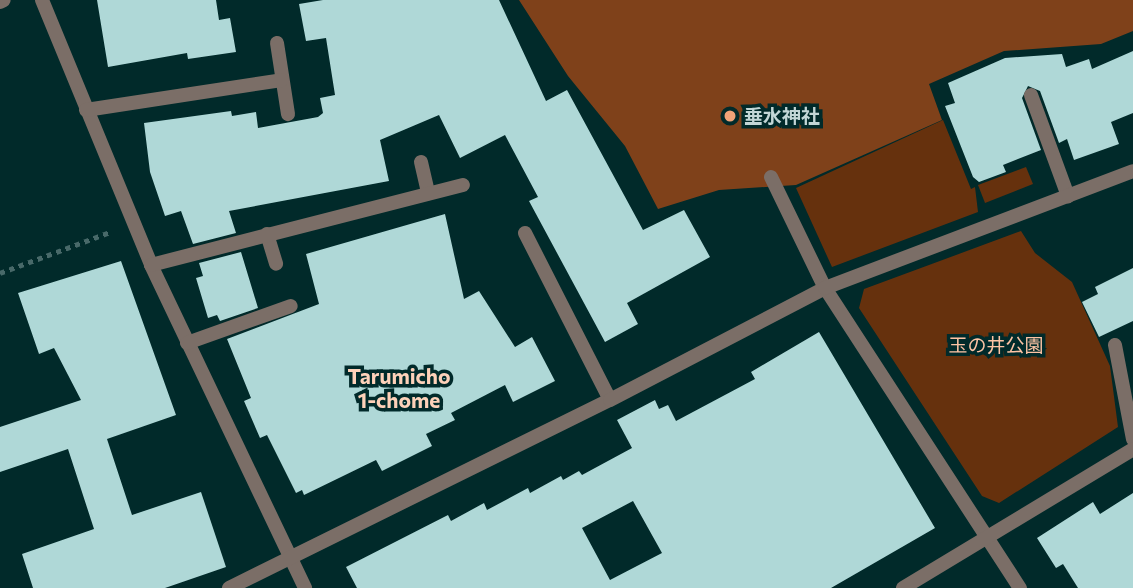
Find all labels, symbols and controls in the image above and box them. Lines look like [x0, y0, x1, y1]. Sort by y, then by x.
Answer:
place label: 垂水神社 [744, 105, 820, 127]
marker: 垂水神社 [722, 108, 738, 124]
park label: 玉の井公園 [949, 334, 1043, 356]
district label: Tarumicho 1-chome [348, 363, 450, 413]

